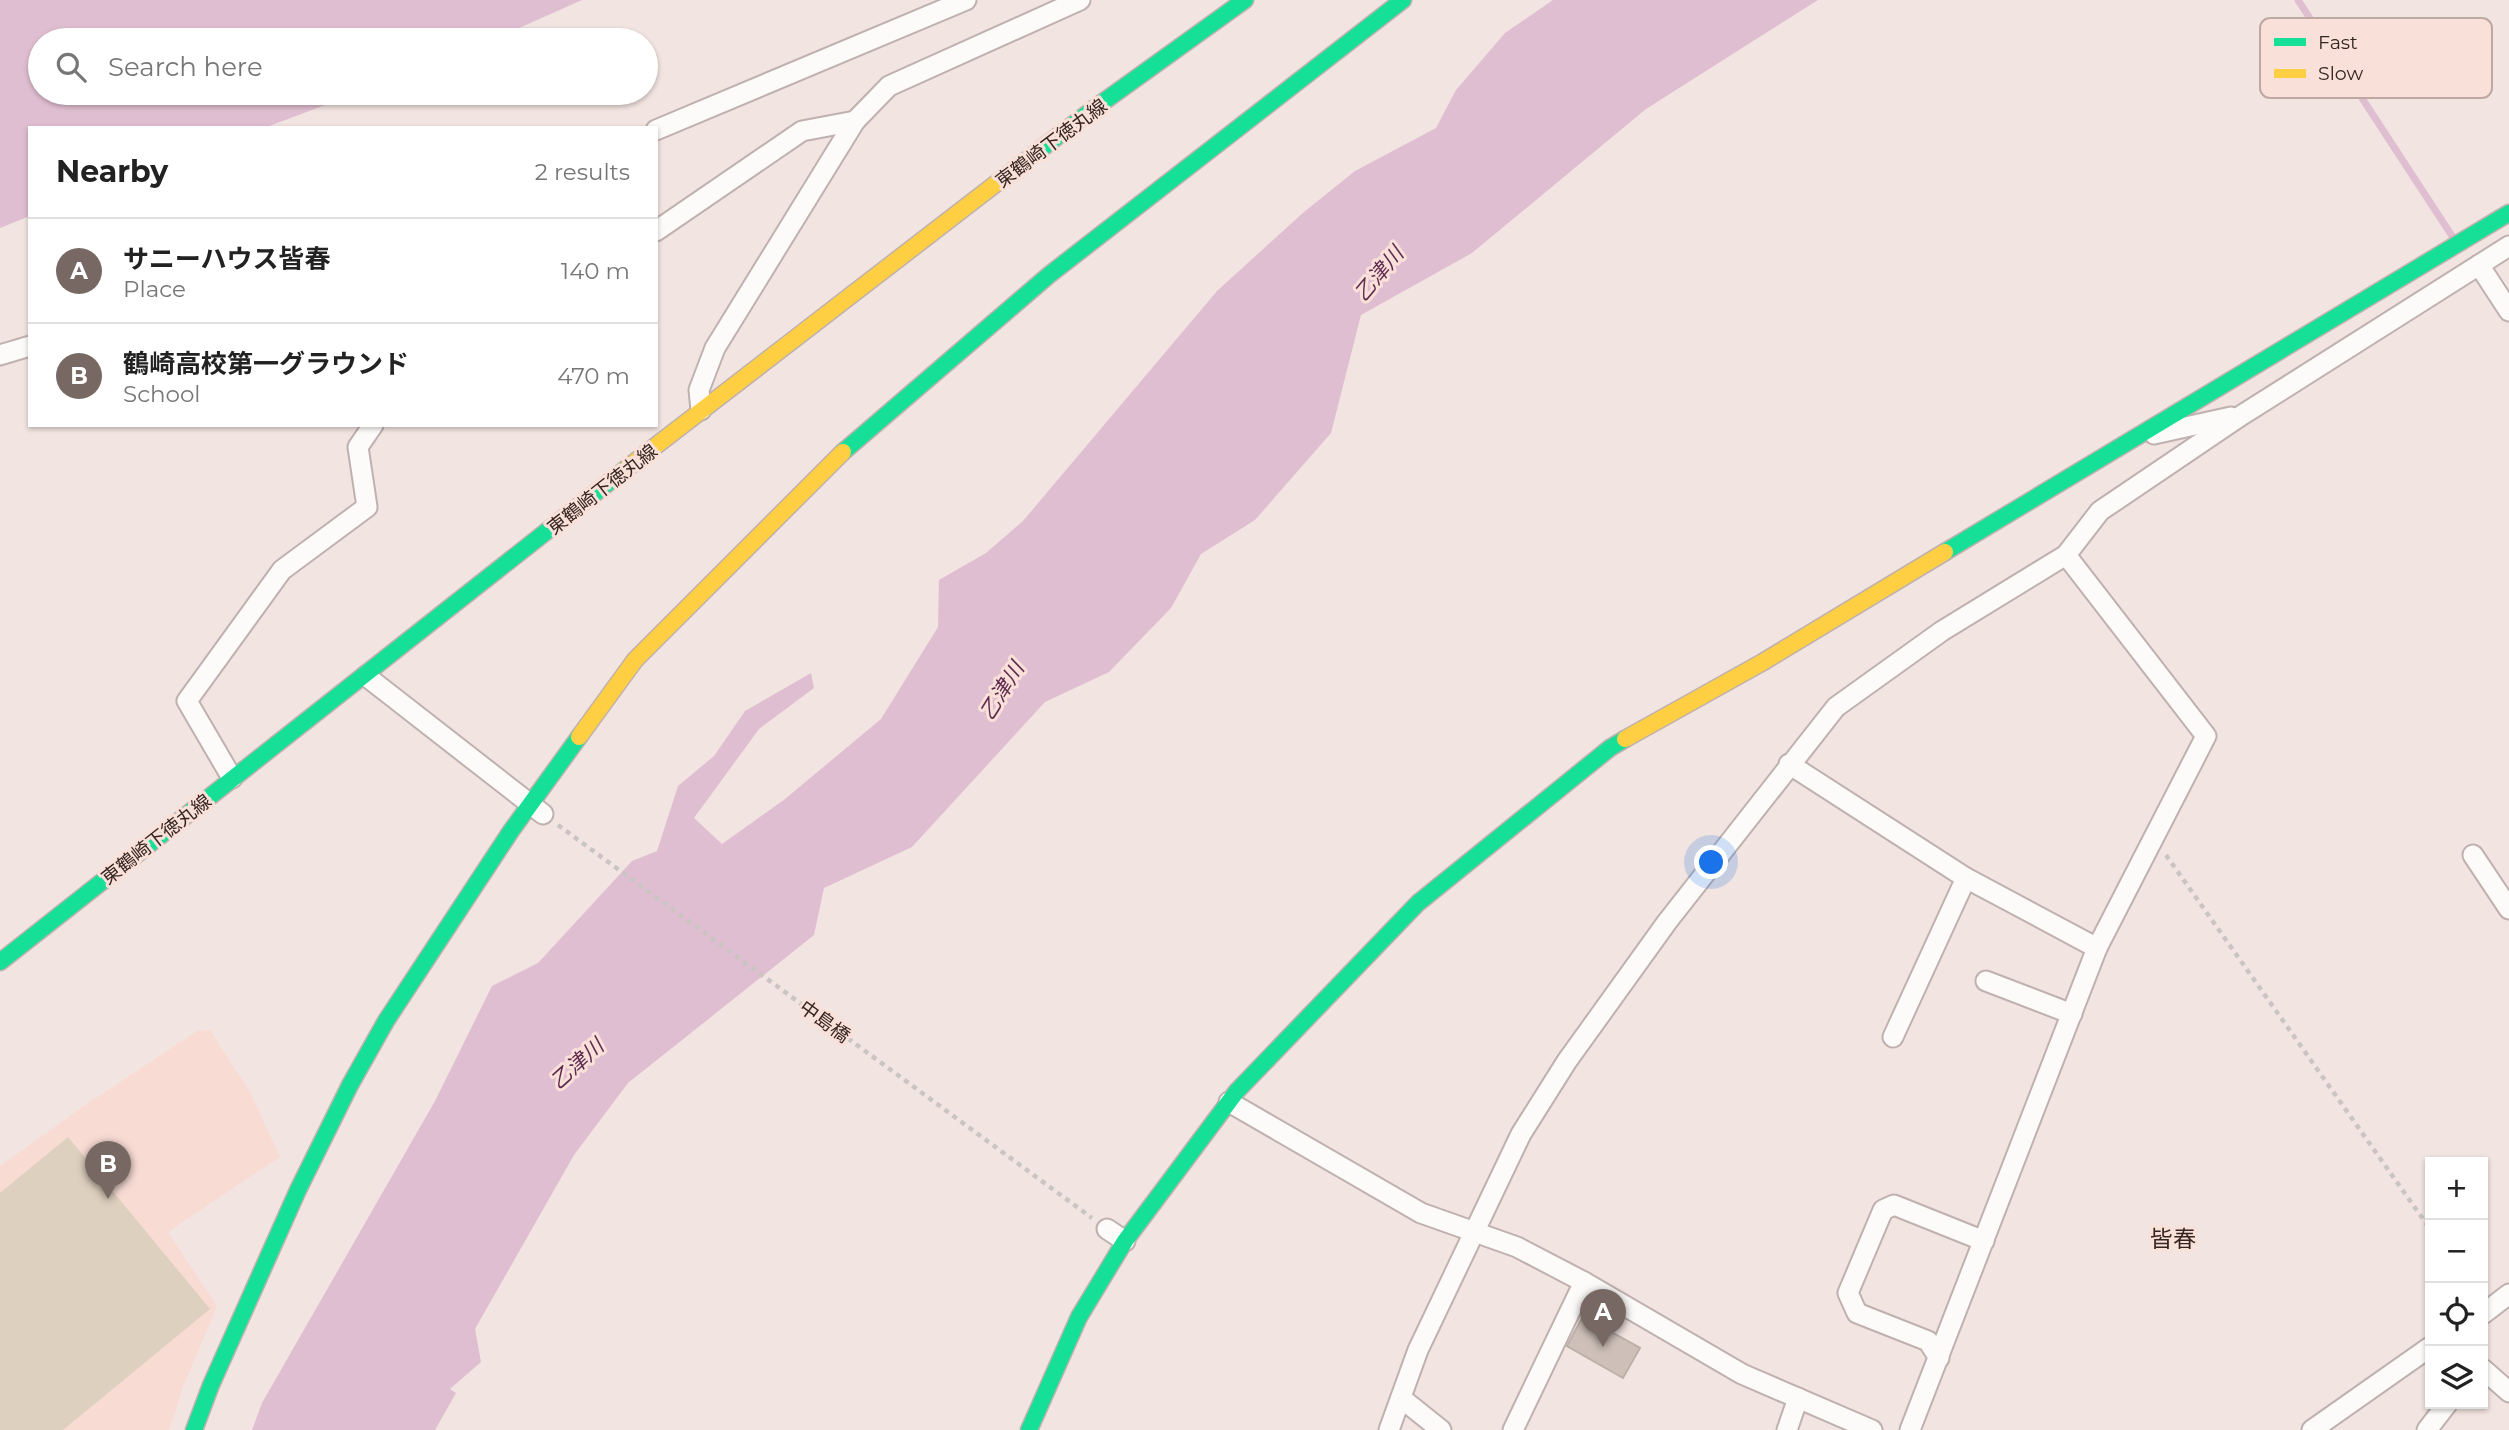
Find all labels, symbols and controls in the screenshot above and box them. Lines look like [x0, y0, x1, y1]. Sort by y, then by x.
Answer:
legend [2260, 18, 2492, 98]
search box [28, 28, 658, 105]
text: Fast [2318, 31, 2358, 54]
icon: search [52, 48, 90, 86]
text: Search here [108, 51, 263, 83]
text: Slow [2318, 62, 2363, 85]
street label: 東鶴崎下徳丸線 [991, 94, 1111, 193]
text: Nearby [56, 153, 168, 190]
text: 2 results [535, 158, 630, 186]
water label: 乙津川 [1349, 240, 1410, 306]
text: サニーハウス皆春 [123, 243, 330, 275]
text: A [70, 257, 88, 285]
text: 140 m [561, 257, 630, 285]
text: Place [123, 275, 186, 303]
text: 鶴崎高校第一グラウンド [123, 348, 409, 380]
text: B [70, 362, 88, 390]
text: 470 m [557, 362, 630, 390]
text: School [123, 380, 201, 408]
street label: 東鶴崎下徳丸線 [543, 439, 662, 539]
water label: 乙津川 [974, 656, 1030, 724]
street label: 東鶴崎下徳丸線 [97, 789, 216, 889]
your location [1694, 845, 1728, 879]
street label: 中島橋 [795, 995, 855, 1047]
water label: 乙津川 [545, 1032, 610, 1094]
pin: B [85, 1141, 131, 1199]
map controls [2425, 1157, 2488, 1409]
button: + [2425, 1157, 2488, 1220]
button: − [2425, 1220, 2488, 1283]
district label: 皆春 [2150, 1225, 2196, 1253]
button: locate [2425, 1283, 2488, 1346]
pin: A [1580, 1289, 1626, 1347]
button: layers [2425, 1346, 2488, 1409]

